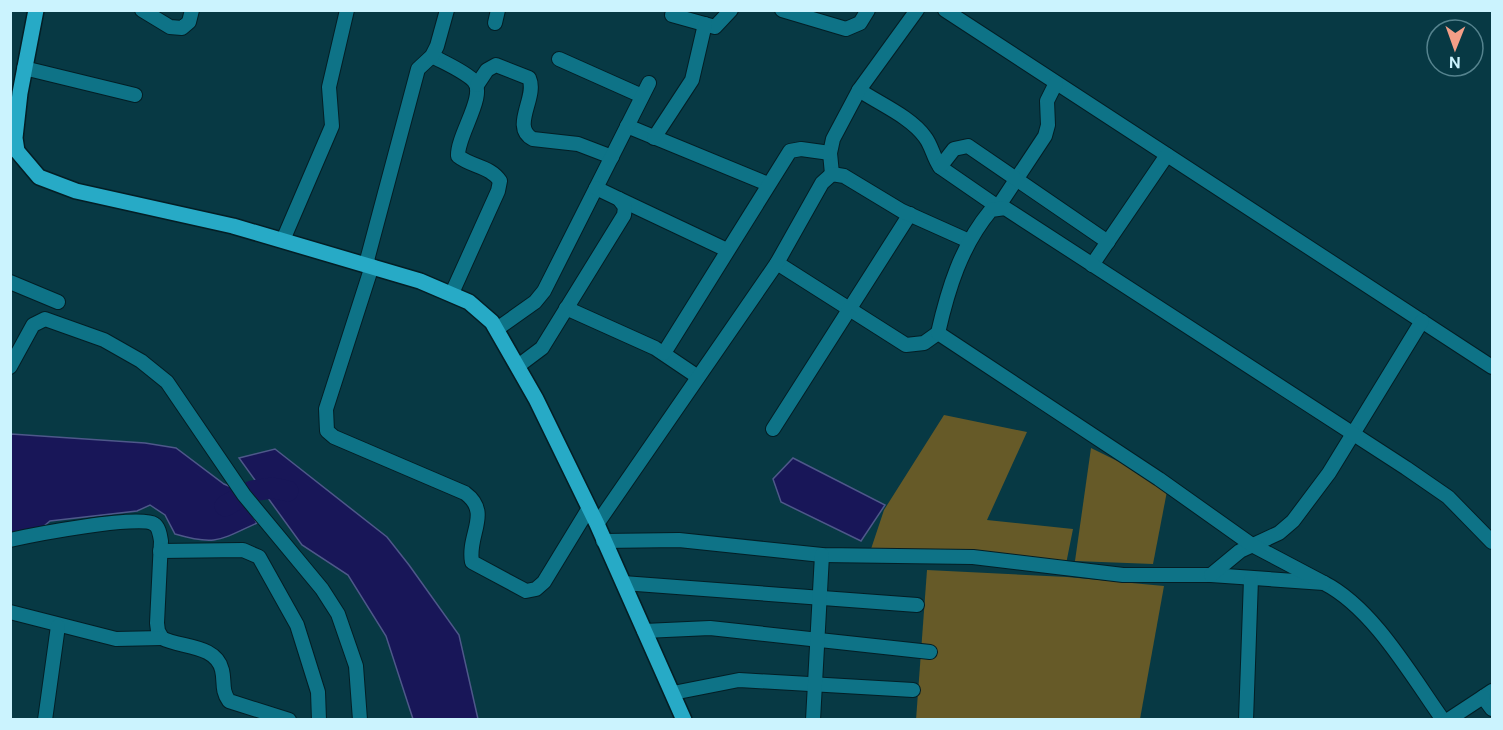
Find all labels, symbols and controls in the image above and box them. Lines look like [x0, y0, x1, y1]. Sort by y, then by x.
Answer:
north arrow [1425, 18, 1485, 78]
text: N [1449, 52, 1461, 73]

